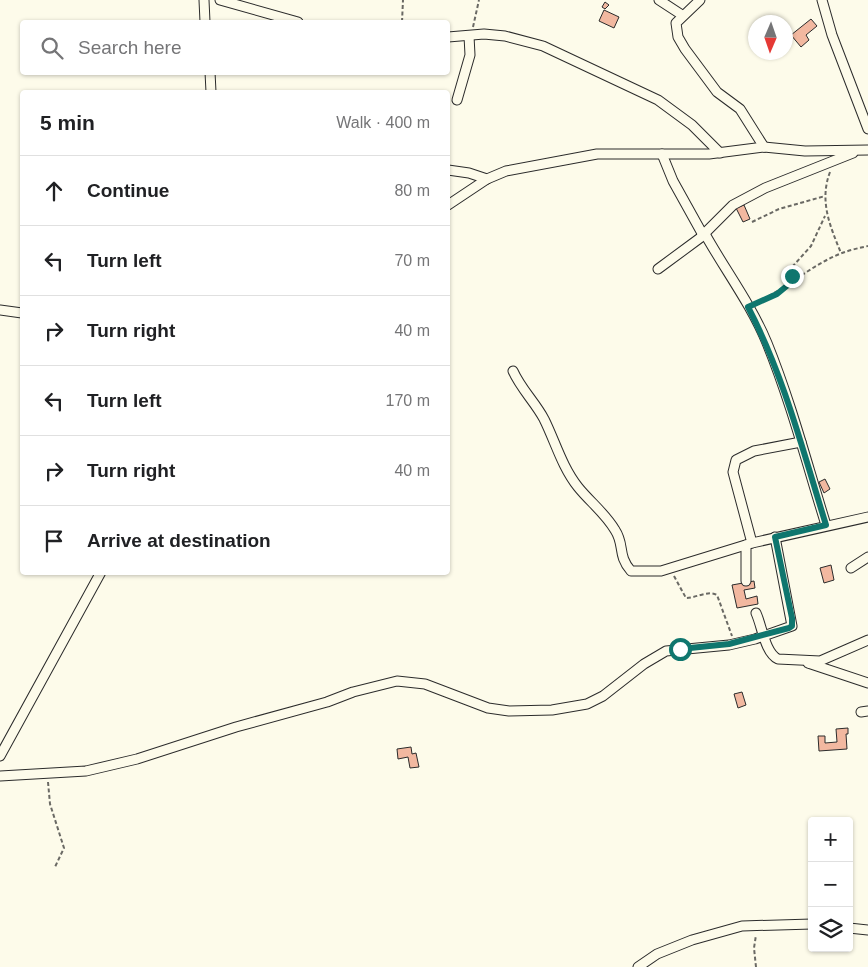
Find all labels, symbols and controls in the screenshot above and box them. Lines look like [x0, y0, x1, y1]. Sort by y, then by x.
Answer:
north arrow [748, 15, 793, 60]
search box [20, 20, 450, 75]
icon: search [38, 34, 66, 62]
text: Search here [78, 37, 182, 58]
text: 5 min [40, 111, 95, 134]
text: Walk · 400 m [336, 114, 430, 131]
icon: ahead [40, 177, 68, 205]
text: Continue [87, 180, 169, 201]
text: 80 m [394, 182, 430, 199]
icon: left [40, 247, 68, 275]
text: Turn left [87, 250, 162, 271]
text: 70 m [394, 252, 430, 269]
route end [781, 265, 804, 288]
icon: right [40, 317, 68, 345]
text: Turn right [87, 320, 175, 341]
text: 40 m [394, 322, 430, 339]
icon: left [40, 387, 68, 415]
text: Turn left [87, 390, 162, 411]
text: 170 m [386, 392, 430, 409]
icon: right [40, 457, 68, 485]
text: Turn right [87, 460, 175, 481]
text: 40 m [394, 462, 430, 479]
icon: arrive [40, 527, 68, 555]
text: Arrive at destination [87, 530, 271, 551]
route start [669, 638, 692, 661]
map controls [808, 817, 853, 952]
button: + [808, 817, 853, 862]
button: − [808, 862, 853, 907]
button: layers [808, 907, 853, 952]

